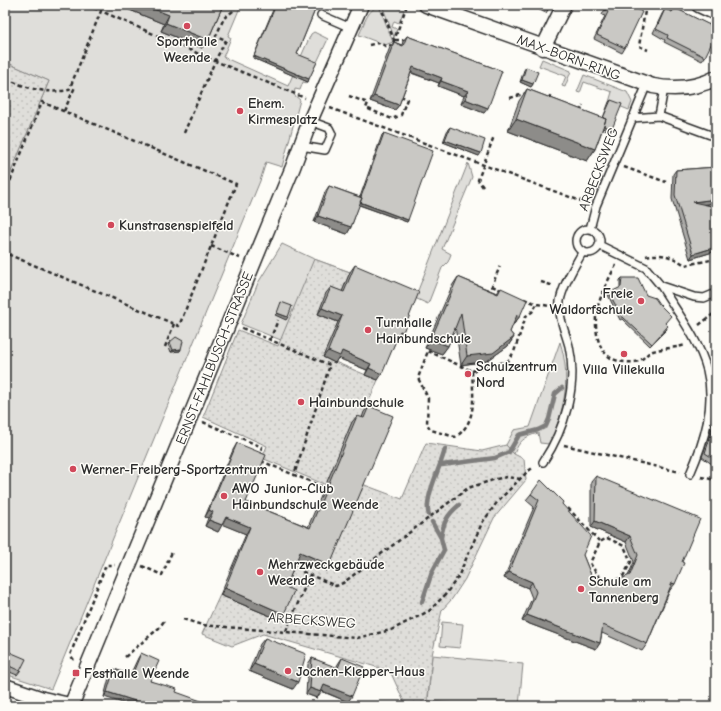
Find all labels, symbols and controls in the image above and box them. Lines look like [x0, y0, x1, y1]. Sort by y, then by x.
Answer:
marker: Sporthalle Weende [182, 21, 192, 31]
street label: MAX-BORN-RING [515, 31, 623, 84]
place label: Sporthalle Weende [157, 33, 217, 66]
place label: Ehem. Kirmesplatz [248, 95, 317, 128]
marker: Ehem. Kirmesplatz [235, 106, 245, 116]
street label: ARBECKSWEG [575, 125, 622, 213]
place label: Kunstrasenspielfeld [119, 217, 234, 234]
marker: Kunstrasenspielfeld [106, 220, 116, 230]
street label: ERNST-FAHLBUSCH-STRASSE [172, 269, 257, 447]
place label: Freie Waldorfschule [549, 285, 633, 318]
marker: Freie Waldorfschule [636, 296, 646, 306]
place label: Turnhalle Hainbundschule [376, 314, 471, 347]
marker: Turnhalle Hainbundschule [363, 325, 373, 335]
marker: Villa Villekulla [619, 349, 629, 359]
place label: Schulzentrum Nord [476, 358, 557, 391]
place label: Villa Villekulla [583, 361, 665, 378]
marker: Schulzentrum Nord [463, 369, 473, 379]
place label: Hainbundschule [309, 394, 404, 411]
marker: Hainbundschule [296, 397, 306, 407]
place label: Werner-Freiberg-Sportzentrum [81, 461, 268, 478]
marker: Werner-Freiberg-Sportzentrum [68, 464, 78, 474]
place label: AWO Junior-Club Hainbundschule Weende [232, 480, 379, 513]
marker: AWO Junior-Club Hainbundschule Weende [219, 491, 229, 501]
place label: Mehrzweckgebäude Weende [268, 556, 385, 589]
marker: Mehrzweckgebäude Weende [255, 567, 265, 577]
place label: Schule am Tannenberg [589, 573, 659, 606]
marker: Schule am Tannenberg [576, 584, 586, 594]
street label: ARBECKSWEG [267, 609, 356, 632]
place label: Jochen-Klepper-Haus [296, 663, 425, 680]
place label: Festhalle Weende [84, 665, 189, 682]
marker: Jochen-Klepper-Haus [283, 666, 293, 676]
marker: Festhalle Weende [71, 668, 81, 678]

